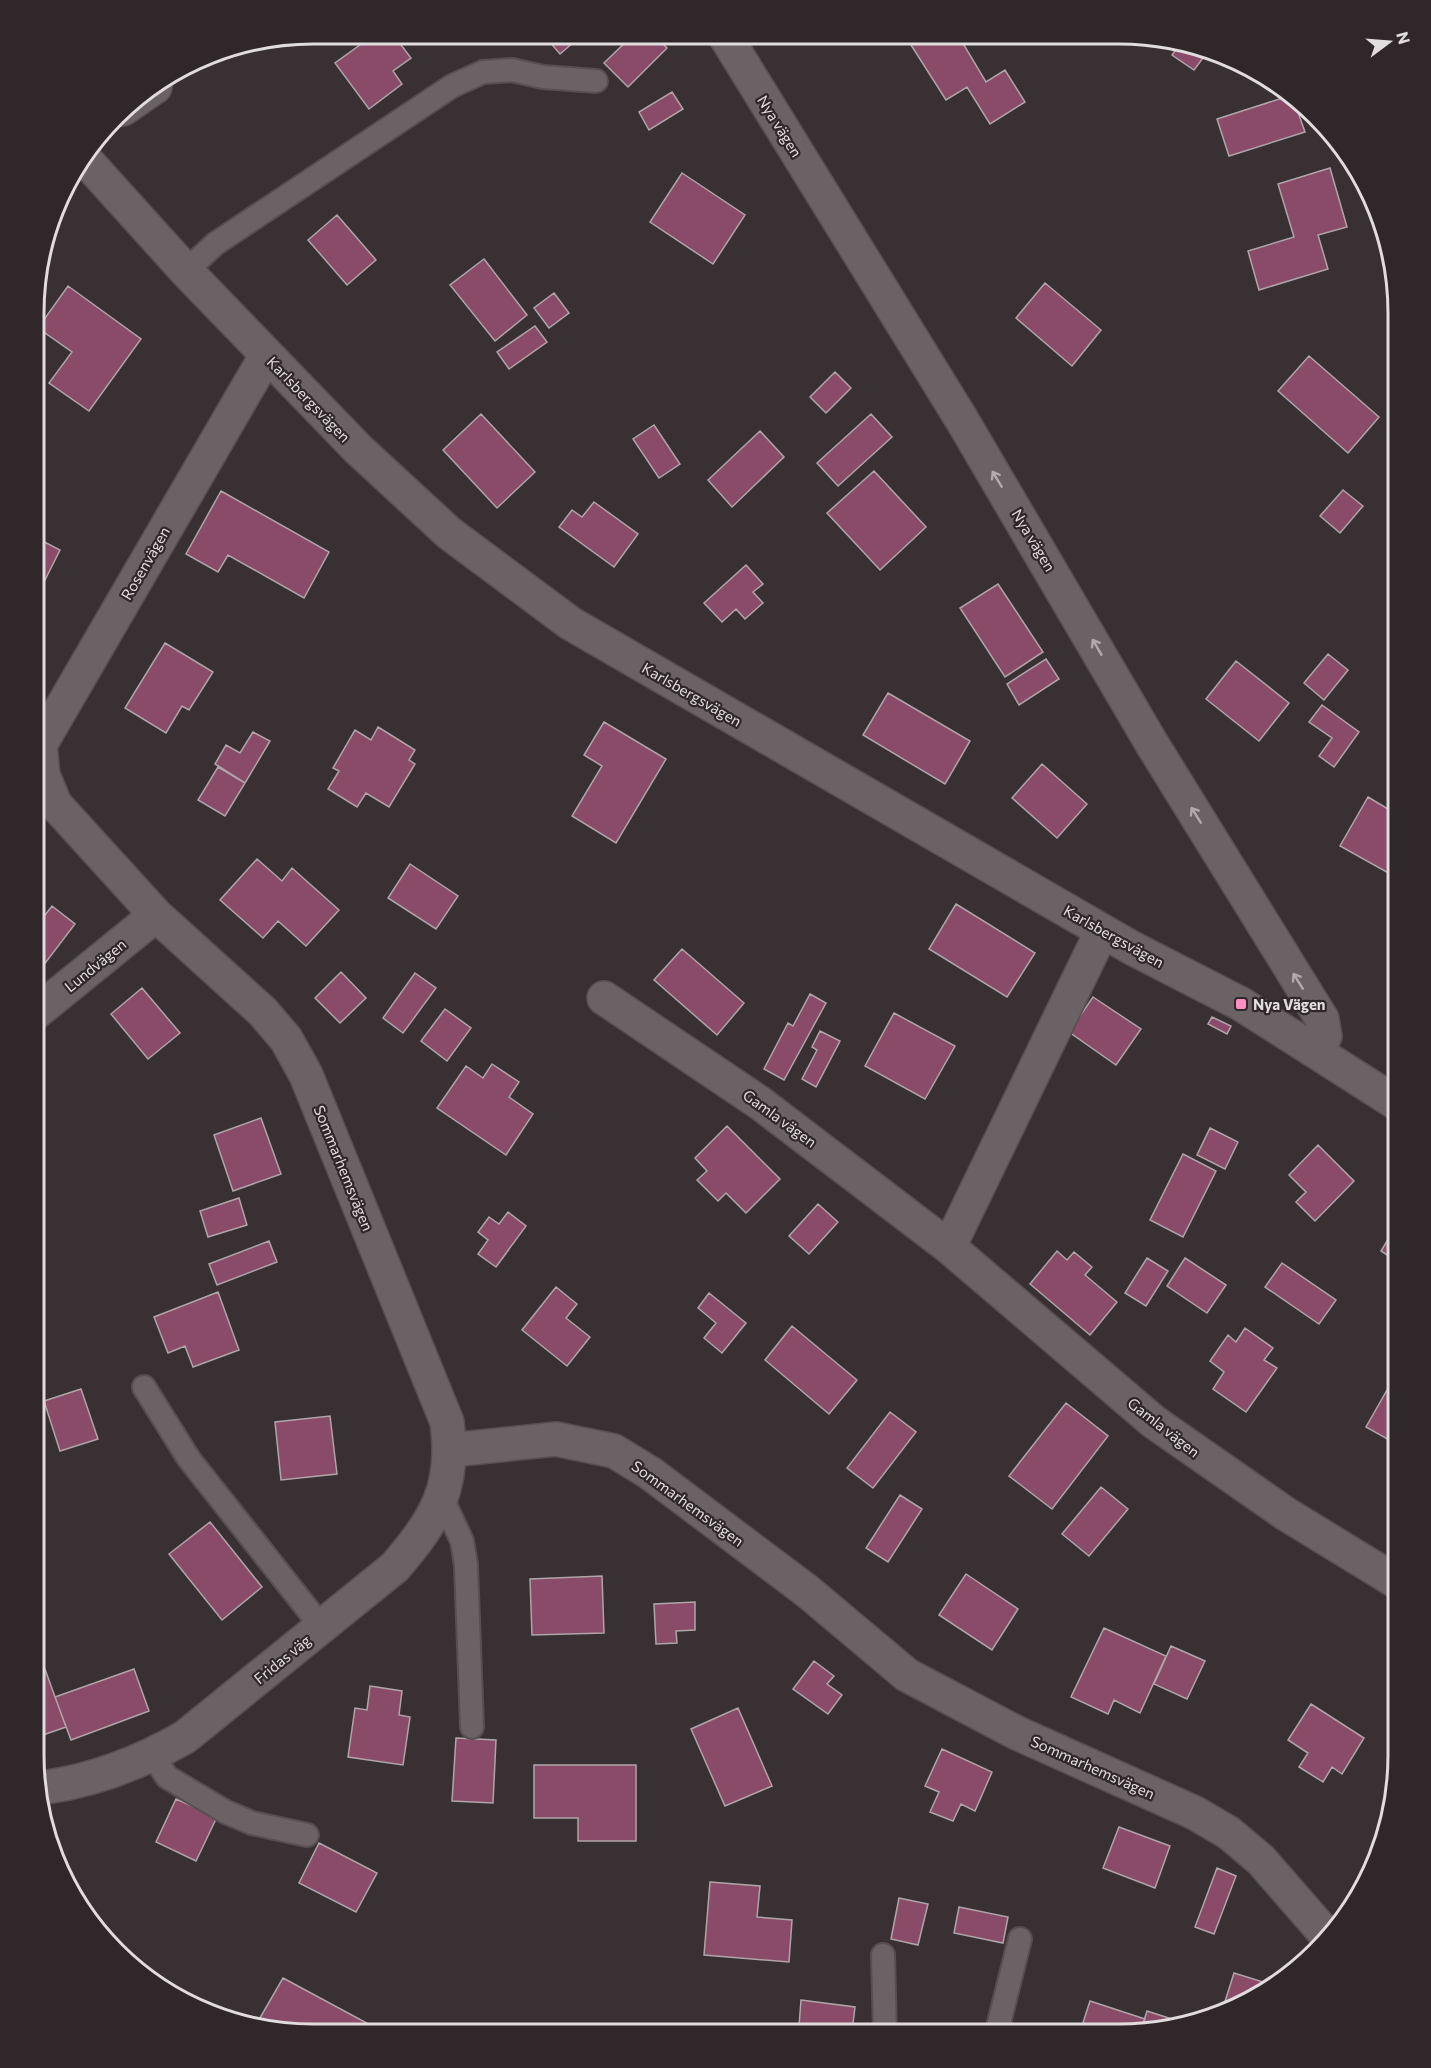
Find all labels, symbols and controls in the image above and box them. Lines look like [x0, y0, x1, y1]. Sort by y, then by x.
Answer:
north arrow [1359, 12, 1419, 72]
text: N [1393, 29, 1415, 46]
street label: Nya vägen [754, 92, 806, 160]
street label: Karlsbergsvägen [264, 352, 354, 446]
one-way arrow [991, 471, 1003, 488]
street label: Nya vägen [1008, 506, 1060, 574]
street label: Rosenvägen [117, 523, 173, 603]
one-way arrow [1090, 639, 1102, 656]
street label: Karlsbergsvägen [639, 658, 745, 730]
one-way arrow [1189, 807, 1201, 824]
street label: Karlsbergsvägen [1061, 901, 1167, 971]
street label: Lundvägen [61, 935, 129, 995]
one-way arrow [1292, 973, 1304, 990]
place label: Nya Vägen [1253, 995, 1326, 1013]
marker: Nya Vägen [1234, 997, 1248, 1011]
street label: Gamla vägen [740, 1085, 820, 1151]
street label: Sommarhemsvägen [311, 1103, 377, 1233]
street label: Gamla vägen [1124, 1393, 1204, 1461]
street label: Sommarhemsvägen [629, 1456, 747, 1550]
street label: Fridas väg [250, 1631, 314, 1687]
street label: Sommarhemsvägen [1028, 1732, 1158, 1802]

